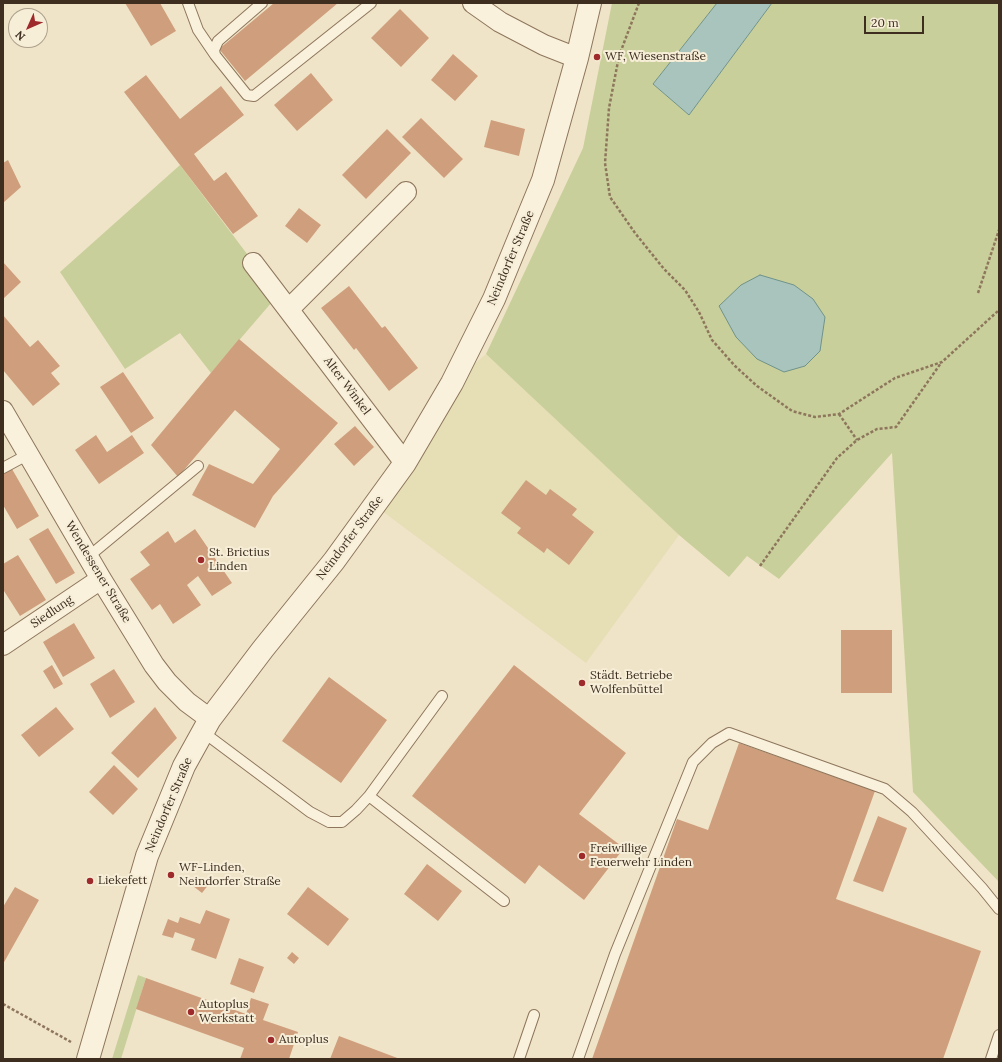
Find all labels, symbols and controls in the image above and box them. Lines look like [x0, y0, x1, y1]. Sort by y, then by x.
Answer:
north arrow [8, 8, 48, 48]
scale bar [866, 8, 926, 34]
text: 20 m [871, 15, 899, 30]
text: N [12, 28, 28, 44]
place label: WF, Wiesenstraße [605, 50, 706, 64]
marker: WF, Wiesenstraße [592, 52, 602, 62]
street label: Neindorfer Straße [484, 208, 538, 308]
street label: Alter Winkel [321, 354, 373, 418]
street label: Neindorfer Straße [314, 493, 386, 583]
street label: Wendessener Straße [62, 519, 134, 625]
place label: St. Brictius Linden [209, 546, 270, 574]
marker: St. Brictius Linden [196, 555, 206, 565]
street label: Siedlung [28, 593, 76, 631]
place label: Städt. Betriebe Wolfenbüttel [590, 669, 673, 697]
marker: Städt. Betriebe Wolfenbüttel [577, 678, 587, 688]
street label: Neindorfer Straße [142, 755, 196, 855]
place label: Freiwillige Feuerwehr Linden [590, 842, 692, 870]
marker: Freiwillige Feuerwehr Linden [577, 851, 587, 861]
place label: WF-Linden, Neindorfer Straße [179, 861, 281, 889]
marker: WF-Linden, Neindorfer Straße [166, 870, 176, 880]
place label: Liekefett [98, 874, 147, 888]
marker: Liekefett [85, 876, 95, 886]
place label: Autoplus Werkstatt [199, 998, 254, 1026]
marker: Autoplus Werkstatt [186, 1007, 196, 1017]
place label: Autoplus [279, 1033, 328, 1047]
marker: Autoplus [266, 1035, 276, 1045]

